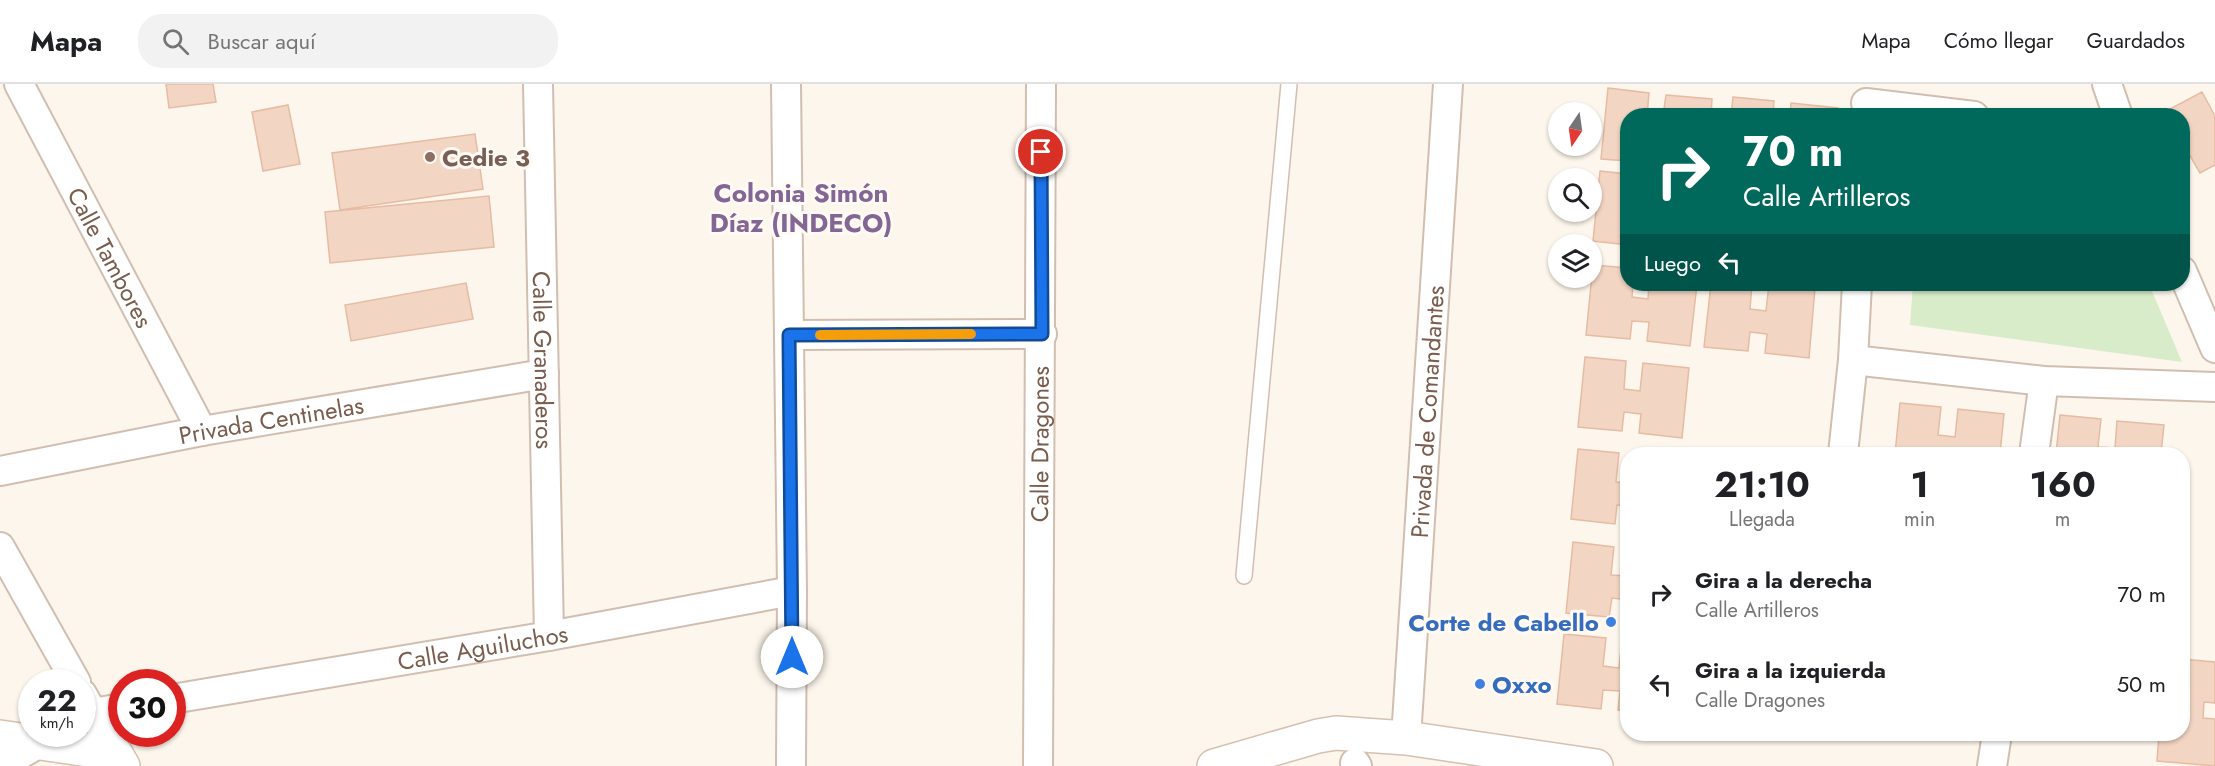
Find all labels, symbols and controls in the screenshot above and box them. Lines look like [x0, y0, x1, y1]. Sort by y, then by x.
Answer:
search box [138, 14, 558, 68]
text: Mapa [30, 21, 102, 62]
icon: search [159, 25, 192, 58]
text: Buscar aquí [207, 25, 316, 57]
text: Mapa [1861, 26, 1911, 56]
text: Cómo llegar [1944, 26, 2053, 56]
text: Guardados [2086, 26, 2185, 56]
north arrow [1548, 102, 1602, 156]
map controls [1548, 102, 1602, 288]
text: 70 m [1743, 121, 1843, 182]
pin [1015, 126, 1066, 177]
icon: right [1644, 132, 1722, 210]
icon: arrive [1024, 135, 1057, 168]
place label: Cedie 3 [442, 140, 530, 175]
marker: Cedie 3 [423, 150, 437, 164]
button: search [1548, 168, 1602, 222]
district label: Colonia Simón Díaz (INDECO) [710, 174, 892, 242]
text: Calle Artilleros [1743, 177, 1910, 216]
street label: Calle Tambores [59, 181, 162, 334]
button: layers [1548, 234, 1602, 288]
icon: left [1713, 246, 1746, 279]
text: Luego [1644, 247, 1701, 279]
street label: Calle Granaderos [524, 271, 563, 449]
street label: Privada de Comandantes [1401, 284, 1453, 539]
street label: Calle Dragones [1022, 366, 1057, 522]
street label: Privada Centinelas [176, 387, 366, 453]
text: 21:10 [1714, 458, 1810, 510]
text: 1 [1911, 458, 1929, 510]
text: 160 [2030, 458, 2096, 510]
text: Llegada [1729, 505, 1795, 534]
text: min [1904, 505, 1935, 534]
text: m [2055, 505, 2070, 534]
text: Gira a la derecha [1695, 564, 1872, 596]
icon: right [1644, 578, 1677, 611]
text: 70 m [2117, 578, 2166, 610]
text: Calle Artilleros [1695, 596, 1819, 625]
place label: Corte de Cabello [1408, 605, 1599, 640]
street label: Calle Aguiluchos [395, 615, 571, 679]
marker: Corte de Cabello [1604, 615, 1618, 629]
position arrow [760, 625, 824, 689]
text: Gira a la izquierda [1695, 654, 1886, 686]
place label: Oxxo [1492, 667, 1552, 702]
icon: left [1644, 668, 1677, 701]
text: 50 m [2117, 668, 2166, 700]
speed limit sign: 30 [108, 669, 186, 747]
marker: Oxxo [1473, 677, 1487, 691]
text: 22 [37, 679, 77, 722]
text: Calle Dragones [1695, 686, 1825, 715]
text: km/h [40, 712, 74, 734]

